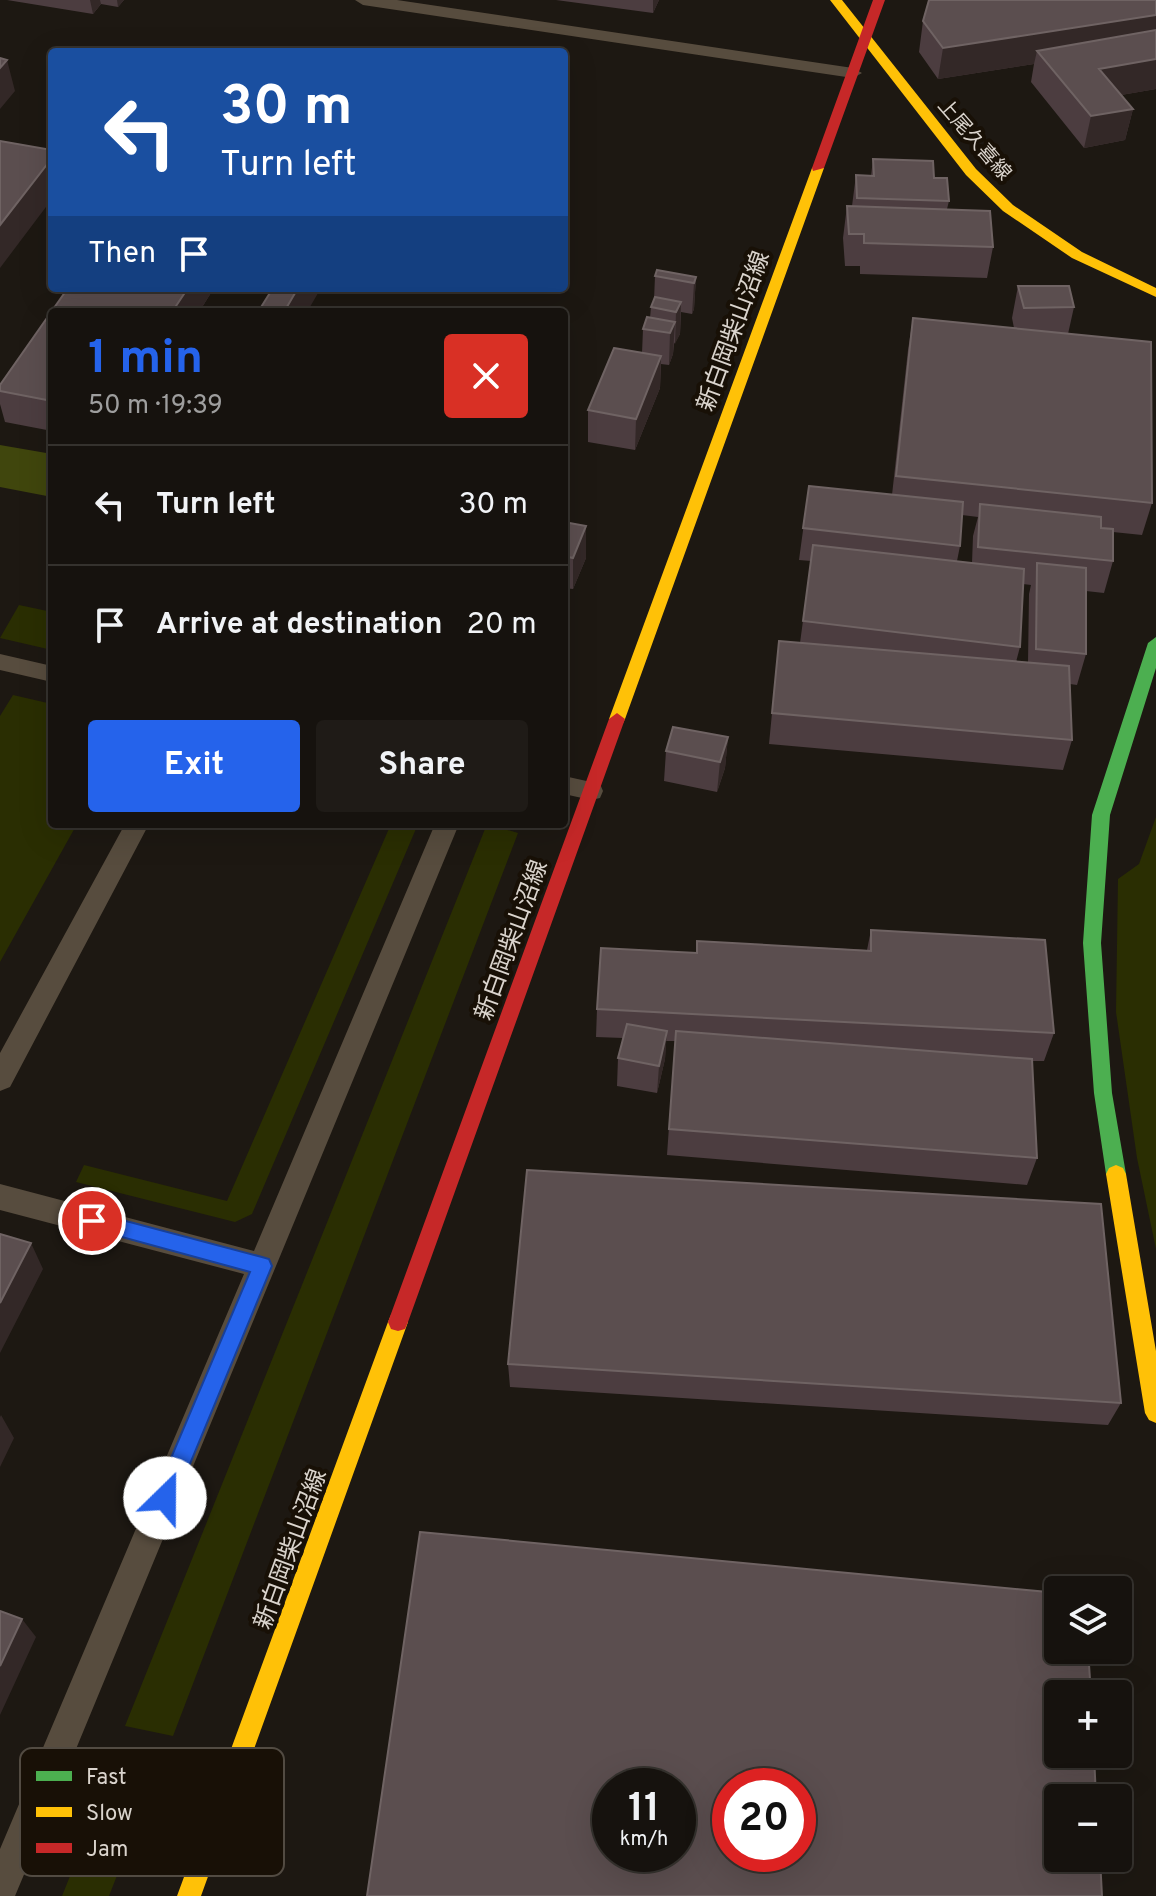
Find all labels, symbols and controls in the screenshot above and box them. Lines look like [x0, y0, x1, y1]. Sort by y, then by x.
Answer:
text: 30 m [220, 74, 353, 144]
icon: left [88, 80, 192, 184]
street label: 上尾久喜線 [931, 94, 1016, 187]
text: Turn left [220, 143, 357, 189]
icon: arrive [172, 232, 216, 276]
text: Then [88, 236, 156, 273]
street label: 新白岡柴山沼線 [692, 248, 778, 416]
text: 1 min [88, 330, 203, 390]
button: close [444, 334, 528, 418]
text: 50 m · 19:39 [88, 390, 223, 423]
icon: left [88, 483, 132, 527]
text: Turn left [156, 487, 276, 524]
text: 30 m [459, 487, 528, 524]
icon: arrive [88, 603, 132, 647]
text: Arrive at destination [156, 607, 442, 644]
text: 20 m [466, 607, 537, 644]
button: Exit [88, 720, 300, 812]
button: Share [316, 720, 528, 812]
street label: 新白岡柴山沼線 [470, 857, 556, 1025]
pin [58, 1187, 126, 1255]
icon: arrive [70, 1199, 114, 1243]
position arrow [123, 1456, 207, 1540]
street label: 新白岡柴山沼線 [249, 1466, 335, 1634]
map controls [1044, 1576, 1132, 1872]
button: layers [1044, 1576, 1132, 1664]
button: + [1044, 1680, 1132, 1768]
legend [20, 1748, 284, 1876]
text: Fast [86, 1765, 127, 1792]
speed limit sign: 20 [712, 1768, 816, 1872]
button: − [1044, 1784, 1132, 1872]
text: 11 [628, 1785, 660, 1835]
text: Slow [86, 1801, 133, 1828]
text: km/h [620, 1827, 668, 1853]
text: Jam [86, 1837, 129, 1864]

